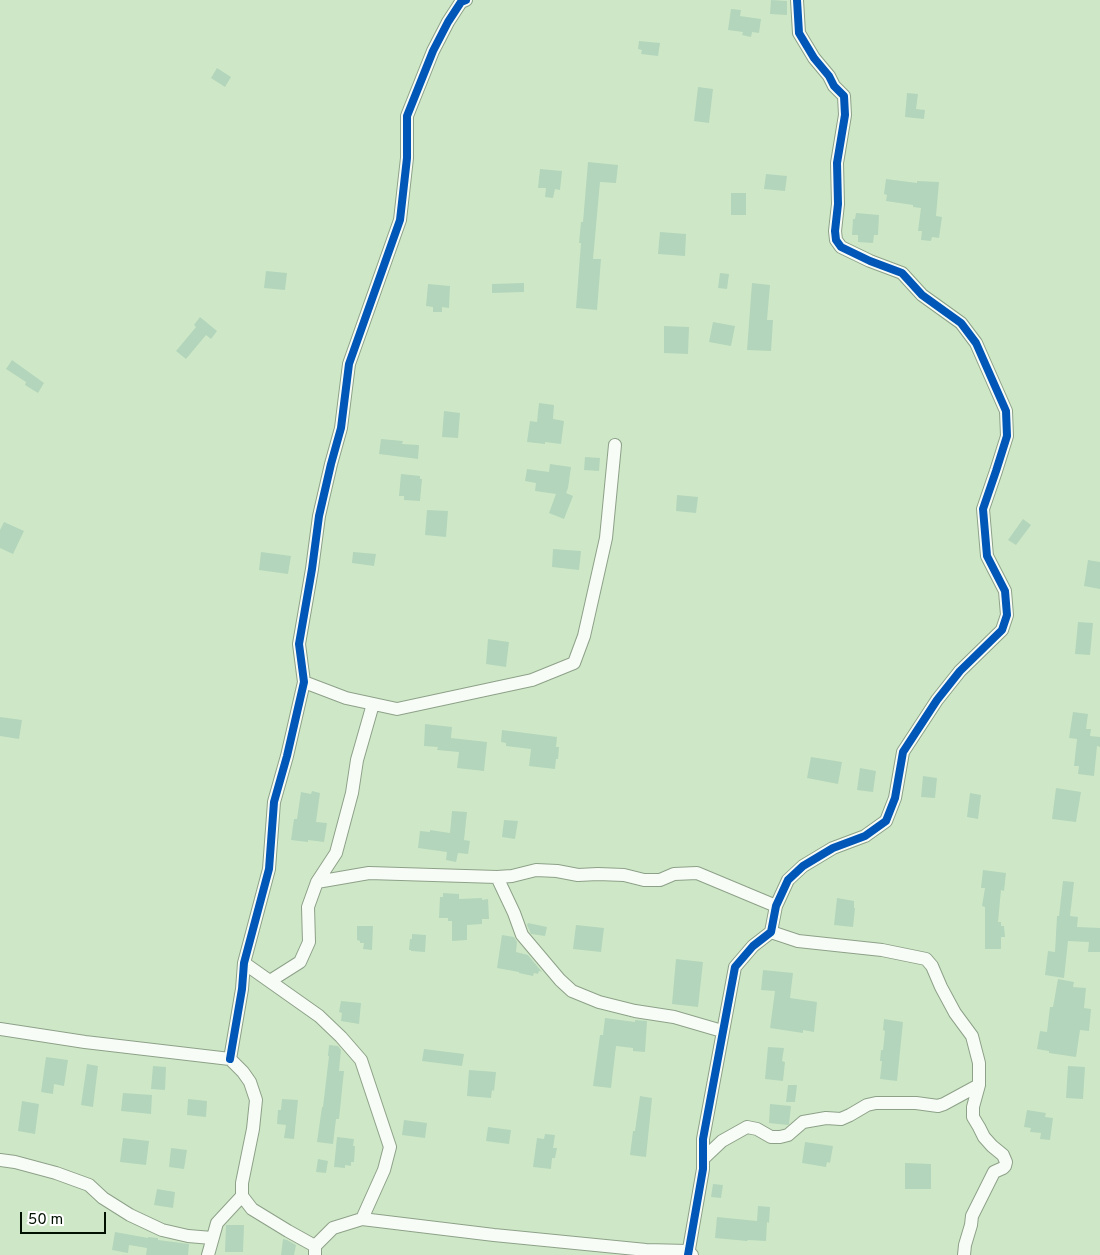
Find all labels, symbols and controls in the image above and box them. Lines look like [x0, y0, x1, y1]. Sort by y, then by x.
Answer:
scale bar [22, 1202, 109, 1234]
text: 50 m [28, 1211, 63, 1230]

